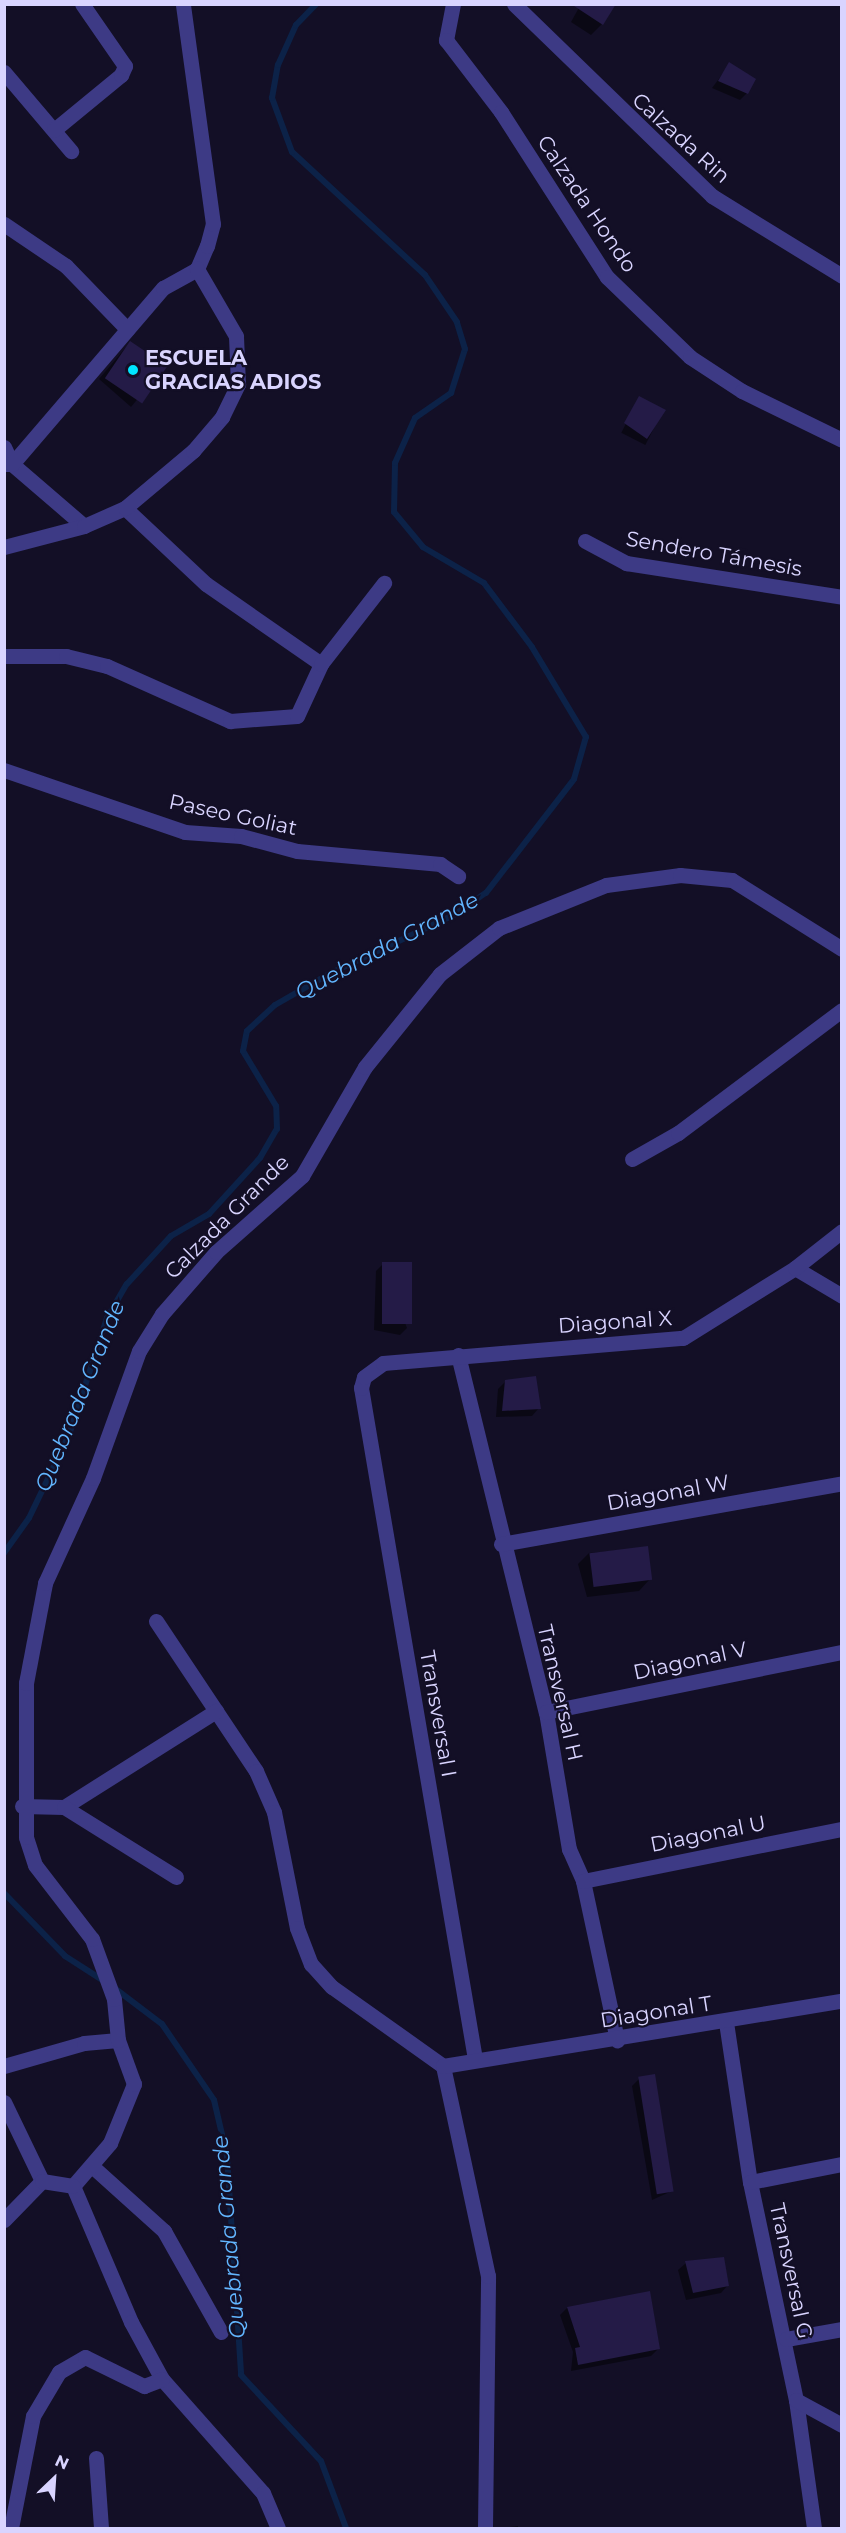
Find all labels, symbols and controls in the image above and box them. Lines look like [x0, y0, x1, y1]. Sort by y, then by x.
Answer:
street label: Calzada Rin [627, 87, 735, 189]
street label: Calzada Hondo [532, 131, 642, 277]
place label: ESCUELA GRACIAS ADIOS [145, 345, 321, 395]
marker: ESCUELA GRACIAS ADIOS [126, 363, 140, 377]
street label: Sendero Támesis [624, 526, 804, 582]
street label: Paseo Goliat [167, 789, 299, 841]
water label: Quebrada Grande [291, 886, 483, 1006]
street label: Calzada Grande [160, 1150, 294, 1284]
water label: Quebrada Grande [30, 1296, 130, 1496]
street label: Diagonal X [557, 1305, 673, 1339]
street label: Diagonal W [605, 1470, 731, 1516]
street label: Transversal H [532, 1622, 588, 1764]
street label: Diagonal V [631, 1637, 749, 1685]
street label: Transversal I [414, 1649, 462, 1779]
street label: Diagonal U [648, 1810, 768, 1858]
street label: Diagonal T [598, 1991, 714, 2033]
water label: Quebrada Grande [207, 2134, 251, 2340]
street label: Transversal G [764, 2201, 818, 2341]
north arrow [24, 2449, 84, 2509]
text: N [52, 2451, 72, 2474]

